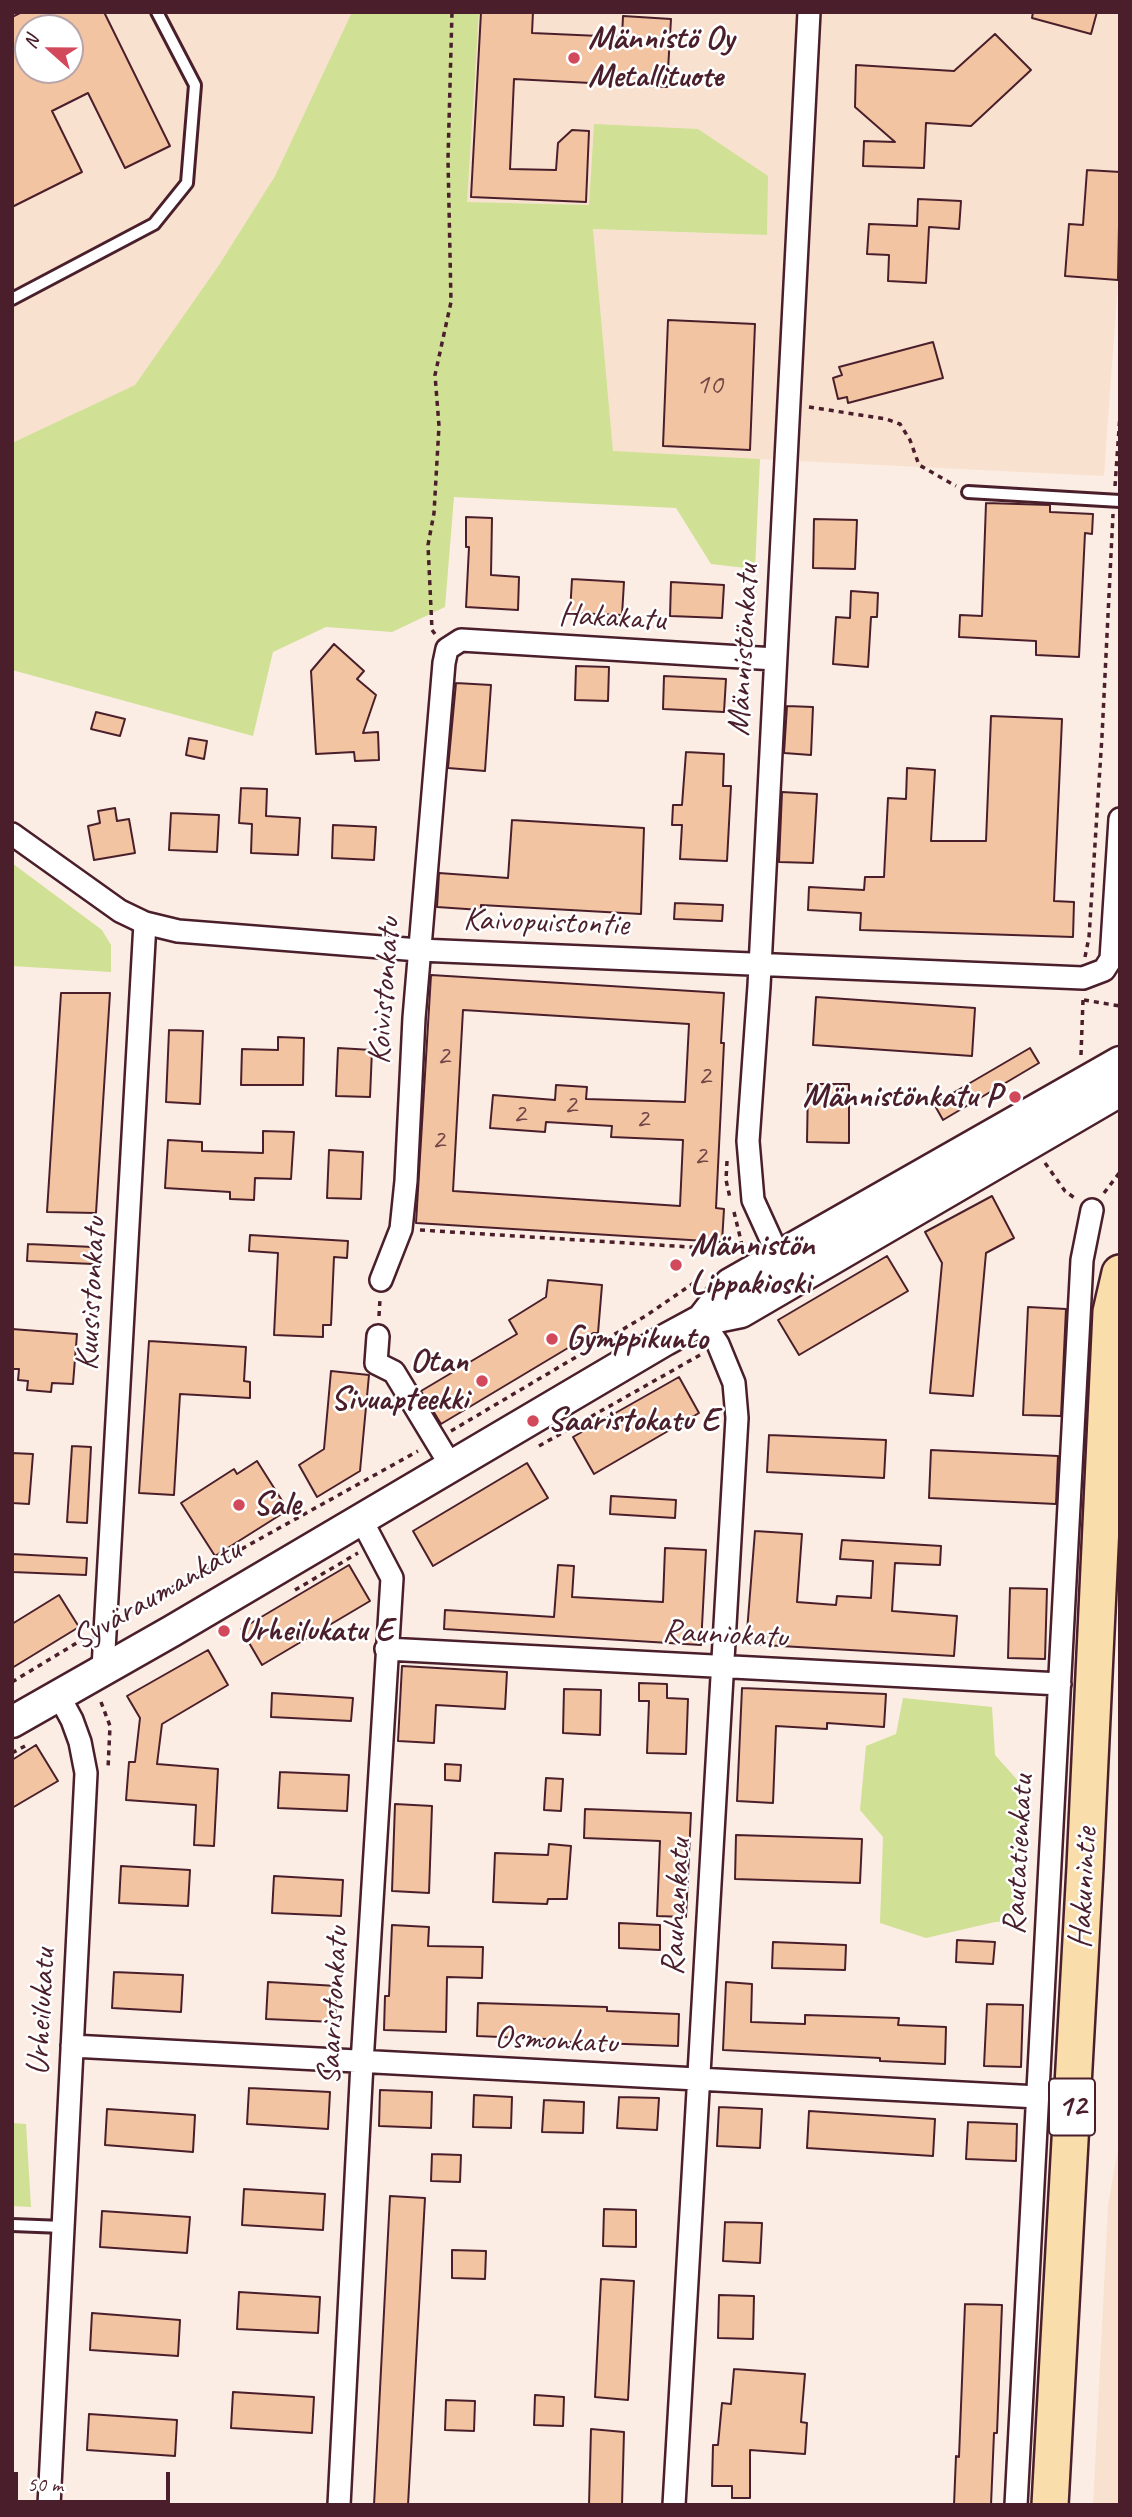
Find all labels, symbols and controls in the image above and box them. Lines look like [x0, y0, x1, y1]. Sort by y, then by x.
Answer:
north arrow [14, 14, 84, 84]
place label: Männistö Oy Metallituote [588, 19, 734, 97]
text: N [18, 32, 45, 52]
marker: Männistö Oy Metallituote [566, 50, 582, 66]
house number: 10 [696, 367, 722, 403]
street label: Männistönkatu [720, 563, 768, 737]
street label: Hakakatu [558, 595, 666, 641]
street label: Kaivopuistontie [463, 900, 629, 946]
street label: Koivistonkatu [360, 916, 410, 1066]
house number: 2 [436, 1038, 450, 1074]
house number: 2 [697, 1058, 711, 1094]
place label: Männistönkatu P [803, 1077, 1001, 1117]
house number: 2 [563, 1087, 577, 1123]
marker: Männistönkatu P [1007, 1089, 1023, 1105]
house number: 2 [512, 1096, 526, 1132]
house number: 2 [635, 1101, 649, 1137]
house number: 2 [431, 1122, 445, 1158]
house number: 2 [693, 1138, 707, 1174]
street label: Kuusistonkatu [68, 1216, 116, 1372]
place label: Männistön Lippakioski [690, 1226, 815, 1304]
marker: Männistön Lippakioski [668, 1257, 684, 1273]
place label: Gymppikunto [566, 1319, 708, 1359]
marker: Gymppikunto [544, 1331, 560, 1347]
place label: Otan Sivuapteekki [331, 1342, 468, 1420]
marker: Otan Sivuapteekki [474, 1373, 490, 1389]
place label: Saaristokatu E [547, 1401, 719, 1441]
marker: Saaristokatu E [525, 1413, 541, 1429]
place label: Sale [253, 1485, 301, 1525]
marker: Sale [231, 1497, 247, 1513]
street label: Syväraumankatu [65, 1531, 249, 1659]
place label: Urheilukatu E [238, 1611, 393, 1651]
street label: Rauniokatu [661, 1612, 789, 1658]
marker: Urheilukatu E [216, 1623, 232, 1639]
street label: Rautatienkatu [995, 1774, 1043, 1936]
street label: Hakunintie [1061, 1826, 1107, 1950]
street label: Rauhankatu [654, 1837, 700, 1977]
street label: Saaristonkatu [310, 1926, 358, 2086]
street label: Urheilukatu [19, 1947, 65, 2077]
street label: Osmonkatu [494, 2018, 618, 2064]
road number: 12 [1049, 2078, 1095, 2136]
scale bar [18, 2458, 173, 2502]
text: 50 m [27, 2471, 63, 2497]

